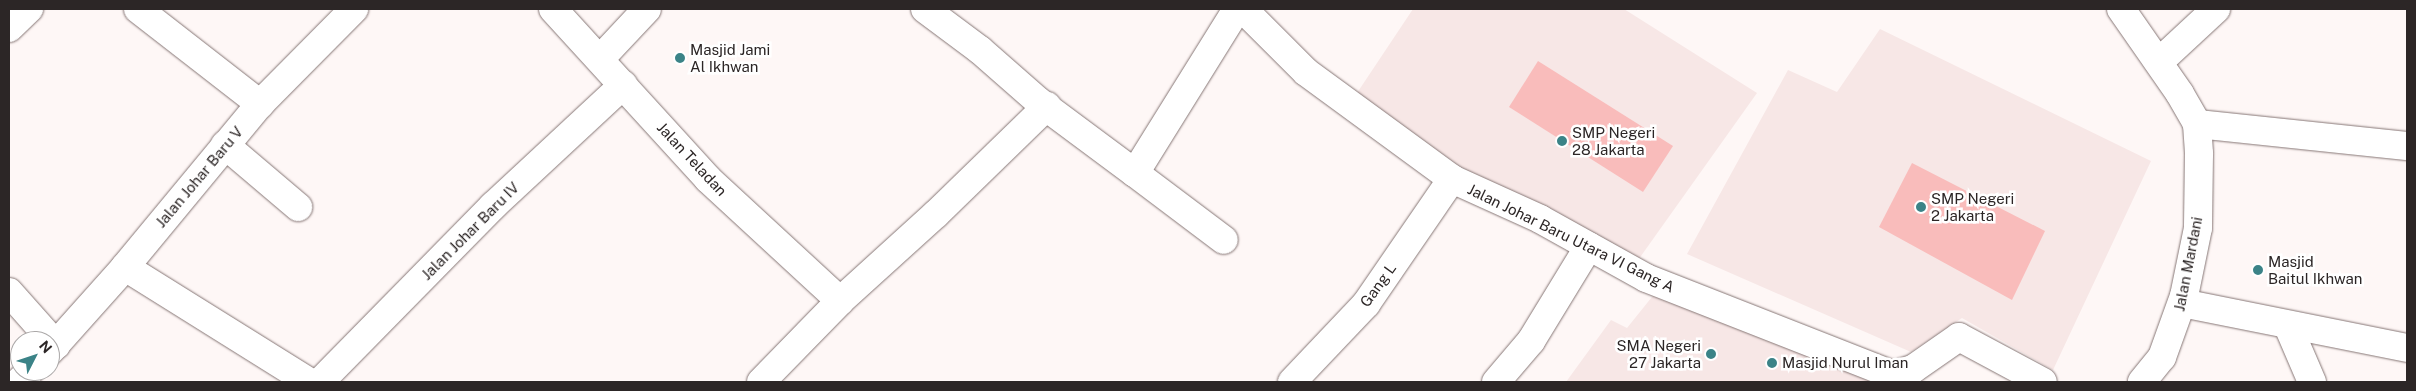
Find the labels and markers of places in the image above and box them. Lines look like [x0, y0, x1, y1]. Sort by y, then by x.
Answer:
place label: Masjid Jami Al Ikhwan [690, 40, 770, 75]
marker: Masjid Jami Al Ikhwan [674, 52, 686, 64]
place label: SMP Negeri 28 Jakarta [1572, 123, 1655, 158]
marker: SMP Negeri 28 Jakarta [1556, 135, 1568, 147]
place label: SMP Negeri 2 Jakarta [1931, 189, 2014, 224]
marker: SMP Negeri 2 Jakarta [1915, 201, 1927, 213]
place label: Masjid Baitul Ikhwan [2268, 252, 2362, 287]
marker: Masjid Baitul Ikhwan [2252, 264, 2264, 276]
place label: SMA Negeri 27 Jakarta [1617, 336, 1701, 371]
marker: SMA Negeri 27 Jakarta [1705, 348, 1717, 360]
place label: Masjid Nurul Iman [1782, 354, 1909, 372]
marker: Masjid Nurul Iman [1766, 357, 1778, 369]

